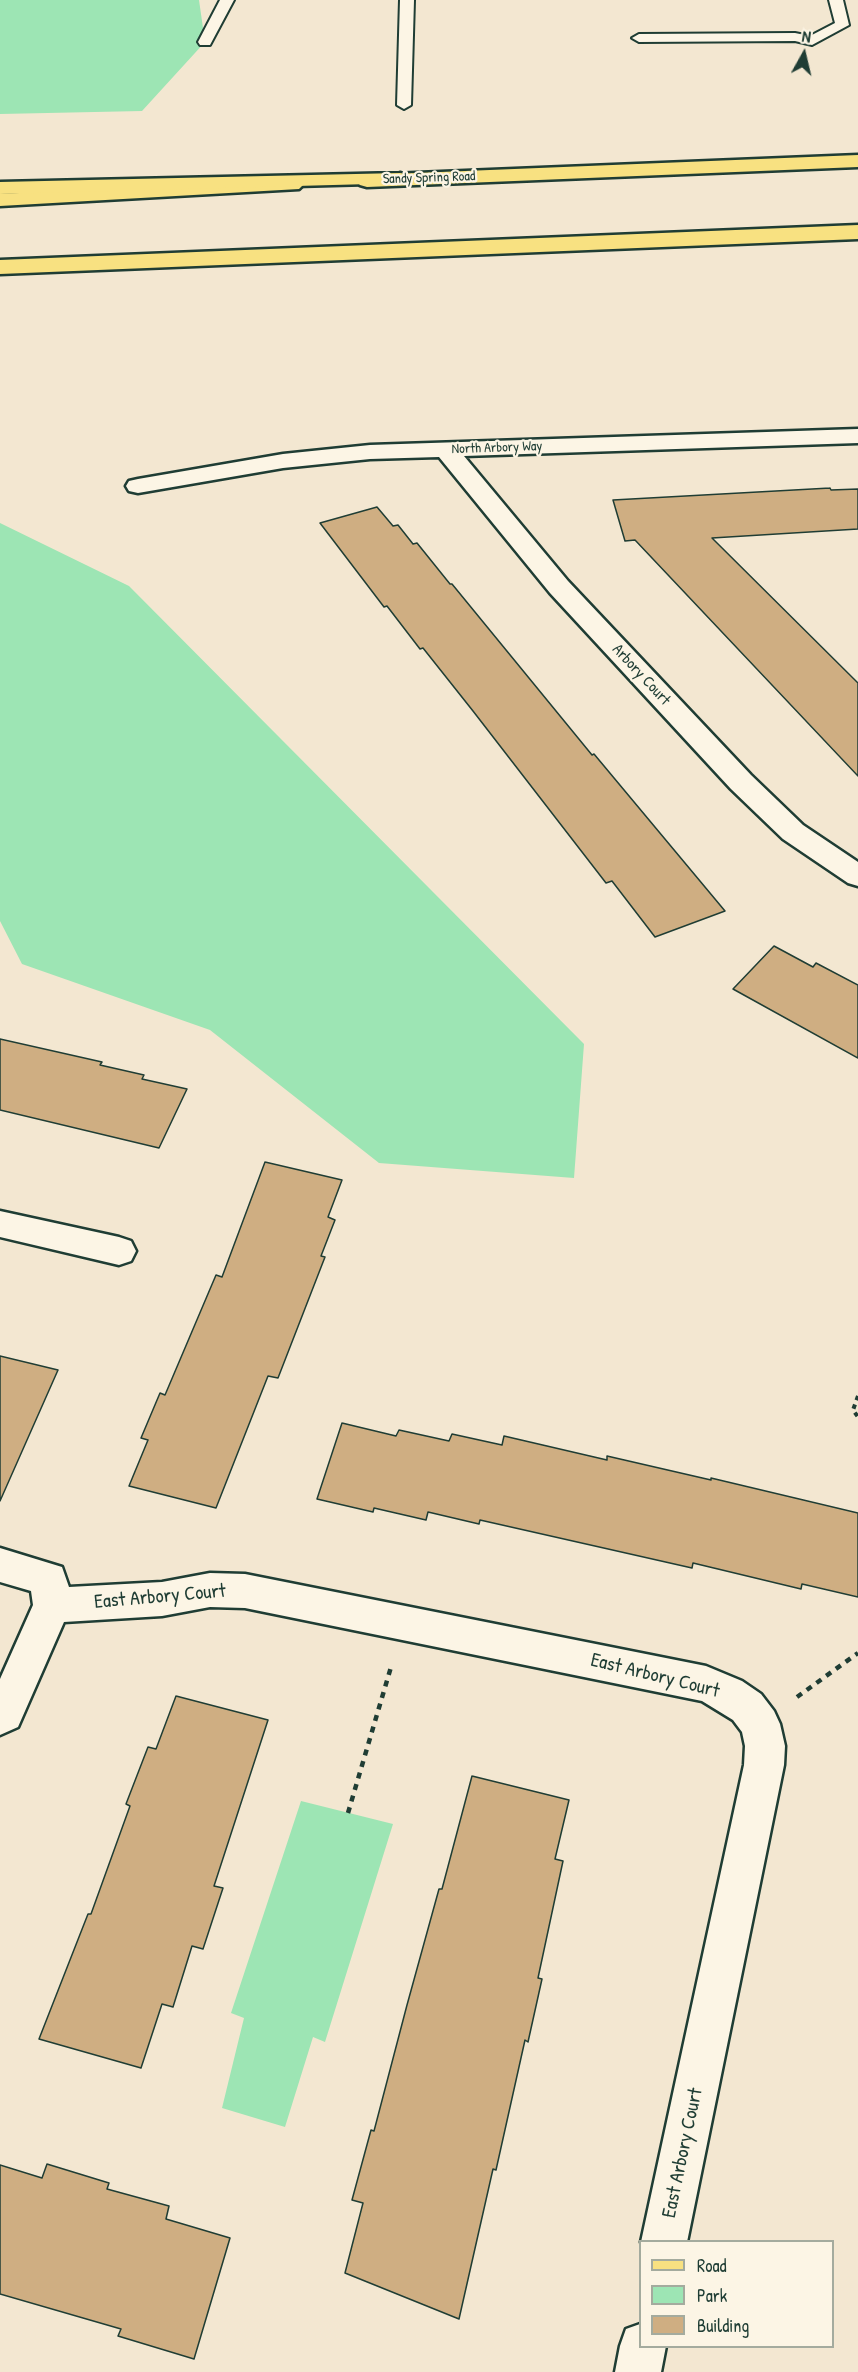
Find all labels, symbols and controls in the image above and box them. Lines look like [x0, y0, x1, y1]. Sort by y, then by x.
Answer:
north arrow [774, 24, 834, 84]
text: N [801, 25, 812, 48]
street label: Sandy Spring Road [382, 168, 476, 188]
street label: North Arbory Way [451, 438, 543, 458]
street label: Arbory Court [608, 640, 674, 710]
street label: East Arbory Court [93, 1579, 227, 1615]
street label: East Arbory Court [588, 1648, 722, 1704]
street label: East Arbory Court [658, 2086, 708, 2220]
legend [639, 2240, 834, 2348]
text: Road [697, 2253, 727, 2278]
text: Park [697, 2283, 727, 2308]
text: Building [697, 2313, 749, 2338]

